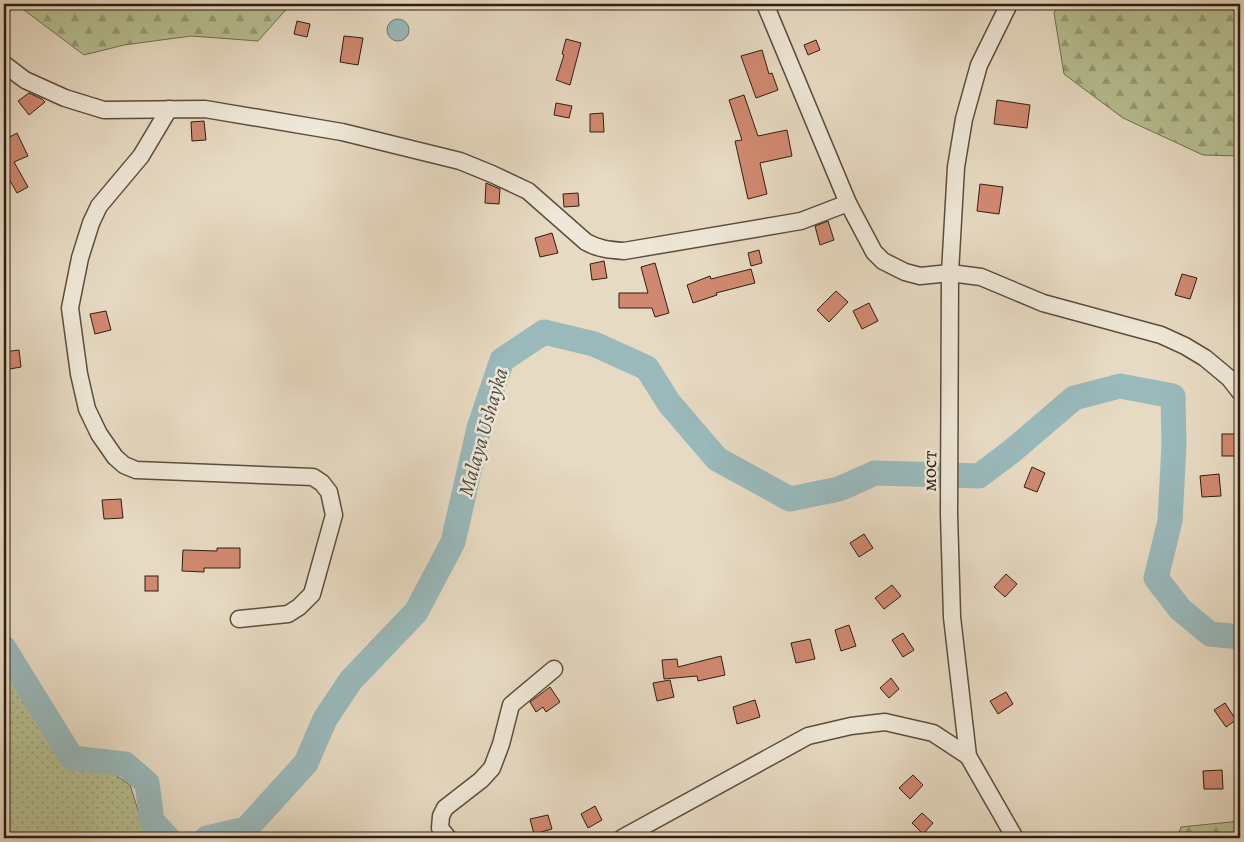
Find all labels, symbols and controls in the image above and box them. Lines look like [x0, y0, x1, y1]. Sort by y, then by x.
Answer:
water label: Malaya Ushayka [451, 364, 515, 499]
street label: мост [916, 450, 943, 492]

